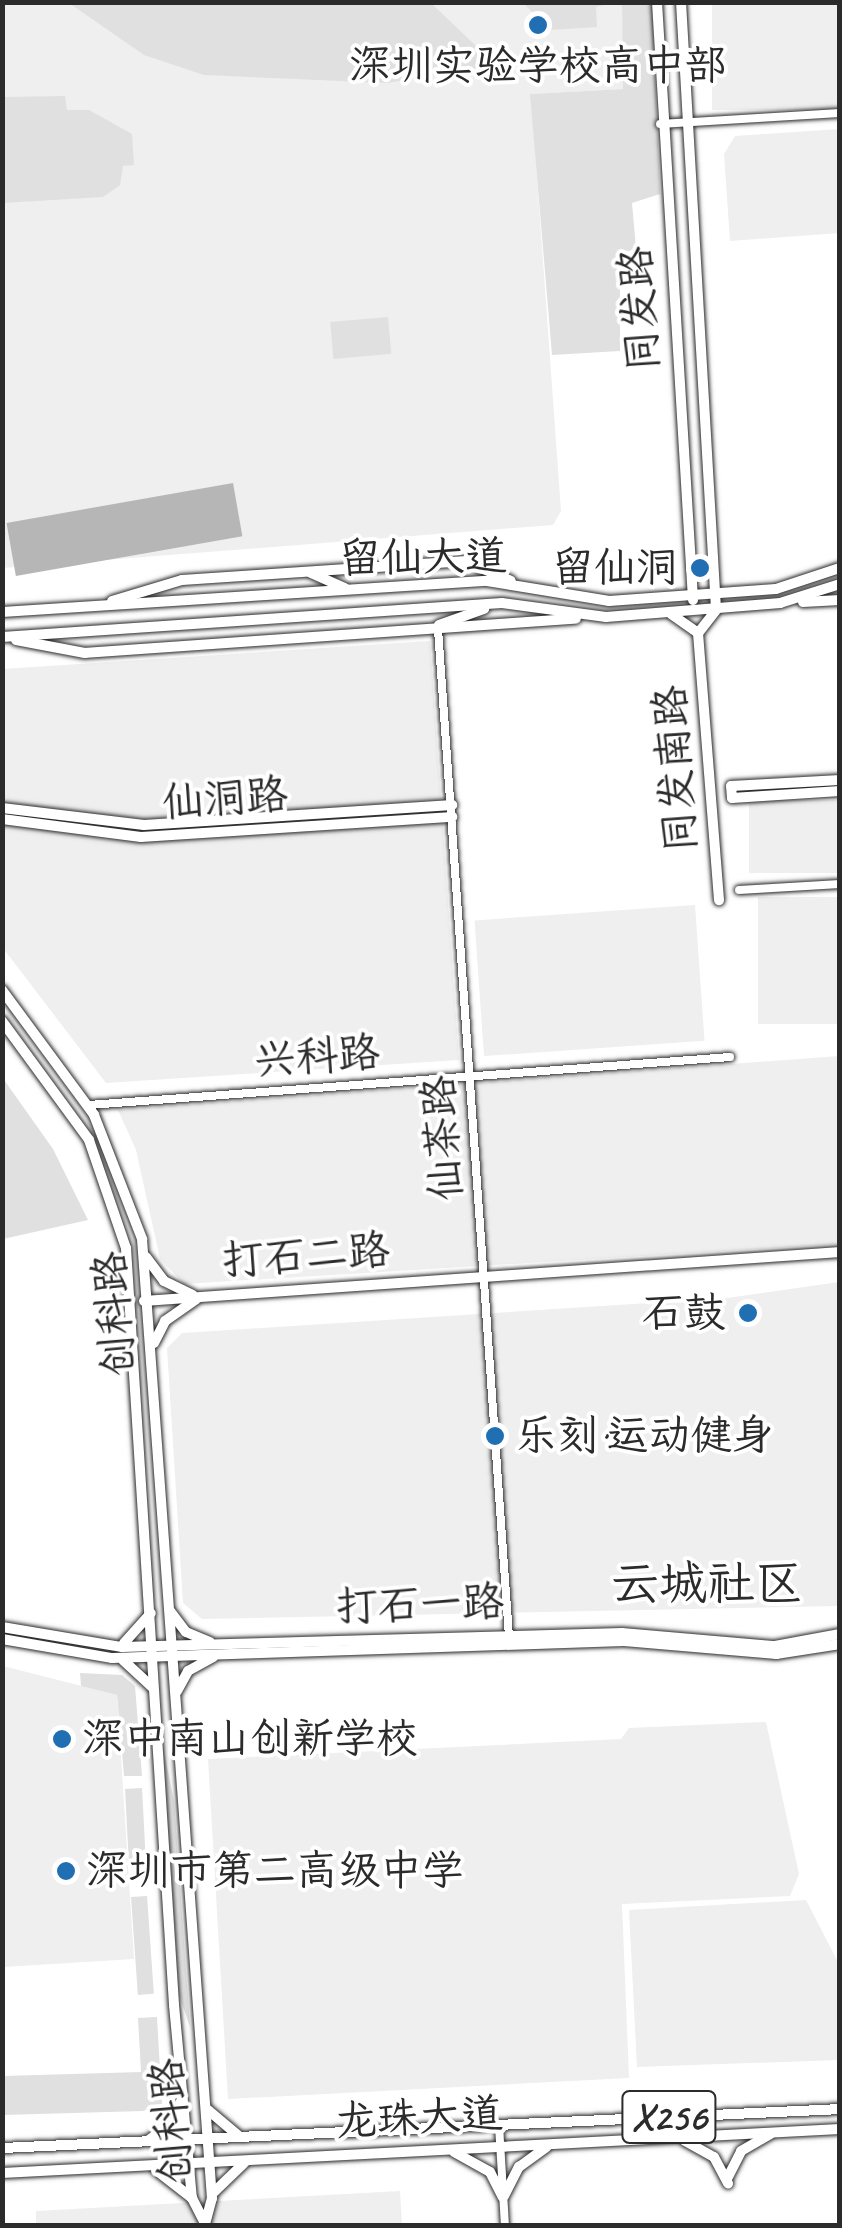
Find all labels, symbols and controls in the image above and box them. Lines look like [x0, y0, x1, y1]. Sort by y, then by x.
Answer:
marker: 深圳实验学校高中部 [527, 14, 549, 36]
place label: 深圳实验学校高中部 [349, 41, 727, 91]
street label: 同发路 [610, 244, 670, 374]
street label: 留仙大道 [339, 531, 507, 585]
place label: 留仙洞 [552, 543, 678, 593]
marker: 留仙洞 [687, 555, 713, 581]
street label: 同发南路 [645, 683, 707, 855]
street label: 仙洞路 [160, 769, 290, 829]
street label: 兴科路 [252, 1027, 382, 1087]
street label: 仙茶路 [413, 1073, 473, 1203]
street label: 打石二路 [220, 1225, 392, 1287]
street label: 创科路 [84, 1249, 146, 1379]
place label: 石鼓 [642, 1288, 726, 1338]
marker: 石鼓 [735, 1300, 761, 1326]
place label: 乐刻·运动健身 [515, 1411, 775, 1461]
marker: 乐刻·运动健身 [484, 1425, 506, 1447]
district label: 云城社区 [611, 1555, 803, 1613]
street label: 打石一路 [335, 1577, 505, 1633]
place label: 深中南山创新学校 [82, 1714, 418, 1764]
marker: 深中南山创新学校 [51, 1728, 73, 1750]
place label: 深圳市第二高级中学 [86, 1846, 464, 1896]
marker: 深圳市第二高级中学 [55, 1860, 77, 1882]
street label: 创科路 [141, 2056, 203, 2186]
road number: X256 [619, 2082, 719, 2152]
street label: 龙珠大道 [334, 2088, 504, 2148]

